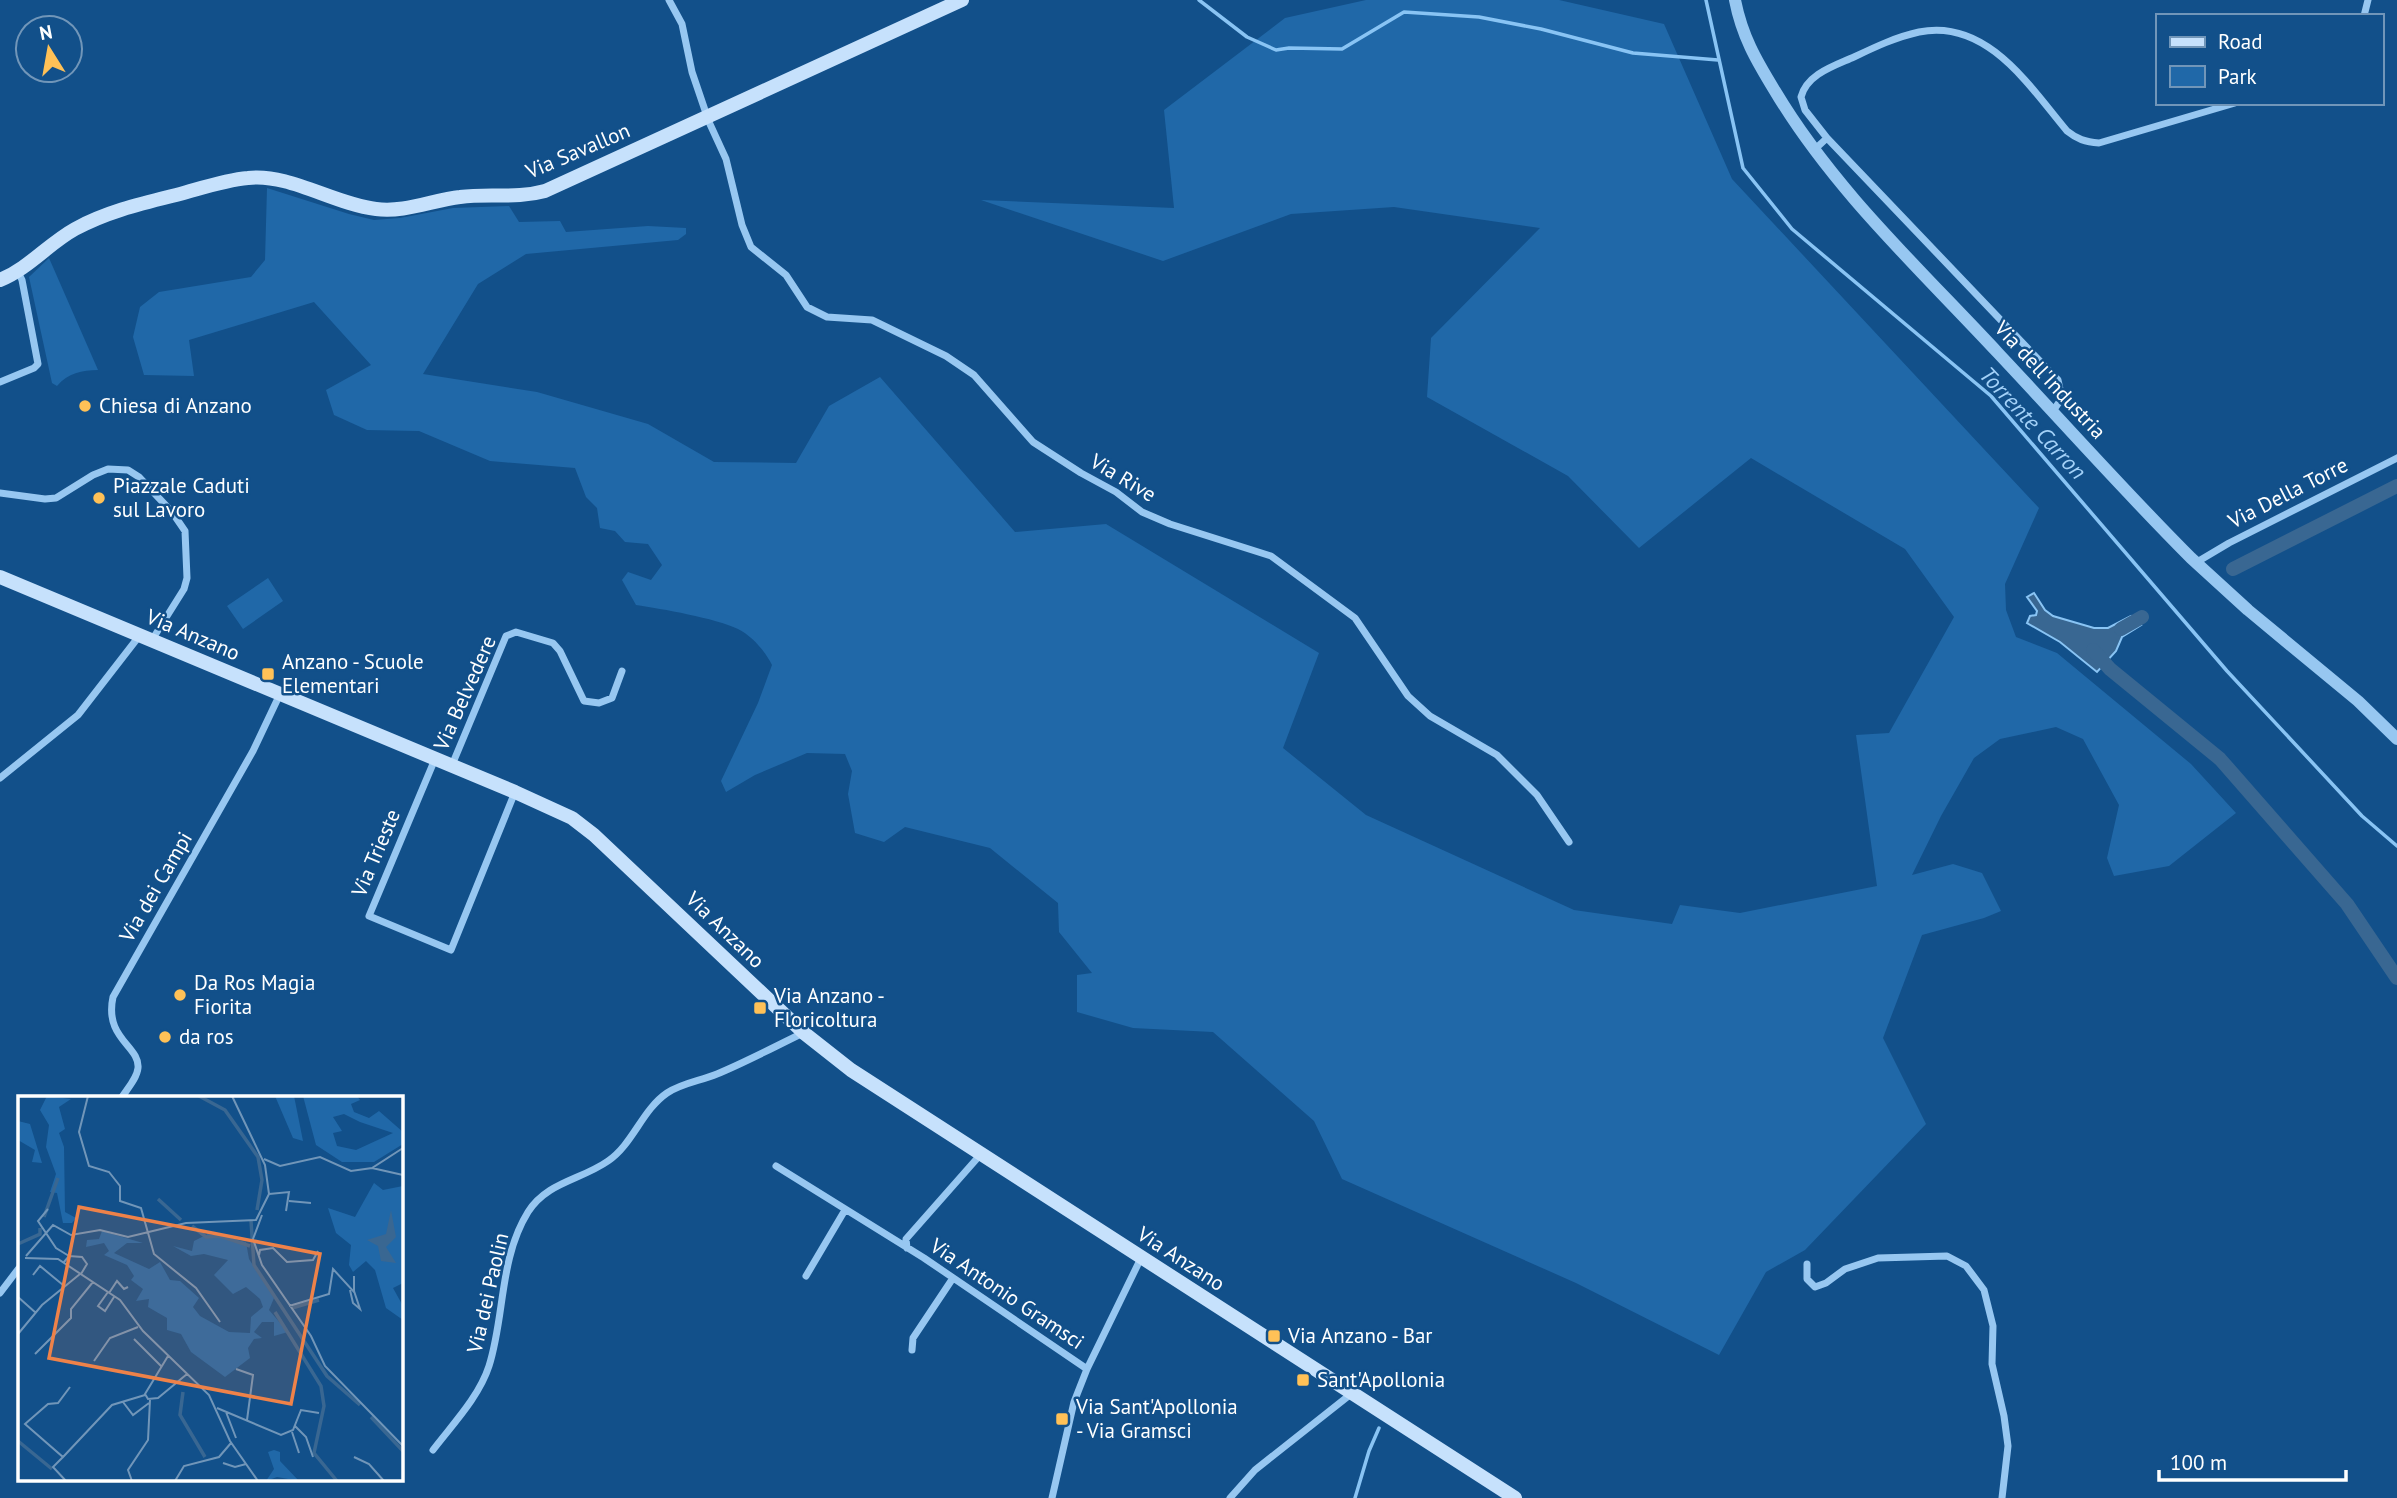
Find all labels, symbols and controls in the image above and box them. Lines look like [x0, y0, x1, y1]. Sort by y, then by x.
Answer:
north arrow [14, 14, 84, 84]
legend [2156, 14, 2383, 105]
text: N [37, 19, 54, 45]
text: Road [2218, 28, 2262, 55]
text: Park [2218, 63, 2257, 90]
street label: Via Savallon [521, 116, 634, 185]
street label: Via dell'Industria [1988, 314, 2112, 444]
water label: Torrente Carron [1974, 360, 2093, 485]
place label: Chiesa di Anzano [99, 392, 252, 419]
marker: Chiesa di Anzano [77, 398, 93, 414]
street label: Via Rive [1084, 447, 1161, 508]
street label: Via Della Torre [2222, 451, 2352, 535]
place label: Piazzale Caduti sul Lavoro [113, 472, 250, 523]
marker: Piazzale Caduti sul Lavoro [91, 490, 107, 506]
street label: Via Anzano [141, 602, 244, 666]
street label: Via Belvedere [427, 631, 502, 755]
place label: Anzano - Scuole Elementari [282, 648, 424, 699]
marker: Anzano - Scuole Elementari [260, 666, 276, 682]
street label: Via Trieste [345, 805, 406, 901]
street label: Via dei Campi [113, 827, 198, 948]
street label: Via Anzano [680, 885, 770, 974]
place label: Da Ros Magia Fiorita [194, 969, 315, 1020]
place label: Via Anzano - Floricoltura [773, 982, 885, 1033]
marker: Da Ros Magia Fiorita [172, 987, 188, 1003]
marker: Via Anzano - Floricoltura [752, 1000, 768, 1016]
place label: da ros [179, 1023, 234, 1050]
marker: da ros [157, 1029, 173, 1045]
inset map [18, 1096, 402, 1480]
street label: Via Anzano [1131, 1220, 1230, 1297]
street label: Via dei Paolin [460, 1230, 514, 1357]
street label: Via Antonio Gramsci [924, 1231, 1090, 1355]
place label: Via Anzano - Bar [1287, 1322, 1432, 1349]
marker: Via Anzano - Bar [1266, 1328, 1282, 1344]
place label: Sant'Apollonia [1317, 1366, 1445, 1393]
marker: Sant'Apollonia [1295, 1372, 1311, 1388]
place label: Via Sant'Apollonia - Via Gramsci [1075, 1393, 1238, 1444]
marker: Via Sant'Apollonia - Via Gramsci [1054, 1411, 1070, 1427]
scale bar [2159, 1438, 2346, 1482]
text: 100 m [2170, 1449, 2227, 1476]

